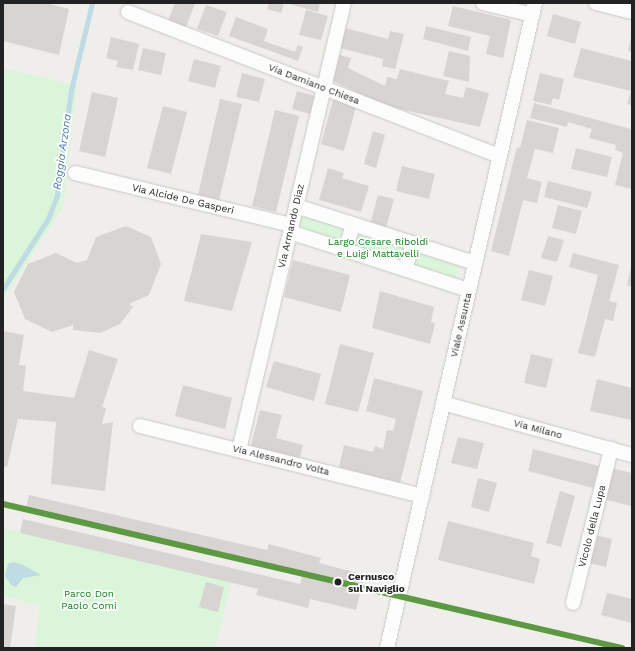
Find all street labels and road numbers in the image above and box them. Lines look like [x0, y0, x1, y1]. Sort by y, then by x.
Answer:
street label: Via Damiano Chiesa [267, 61, 361, 107]
street label: Via Alcide De Gasperi [131, 181, 235, 217]
street label: Via Armando Diaz [275, 182, 307, 270]
street label: Viale Assunta [448, 291, 474, 359]
street label: Via Milano [512, 417, 564, 441]
street label: Via Alessandro Volta [231, 442, 331, 478]
street label: Vicolo della Lupa [576, 484, 608, 568]

